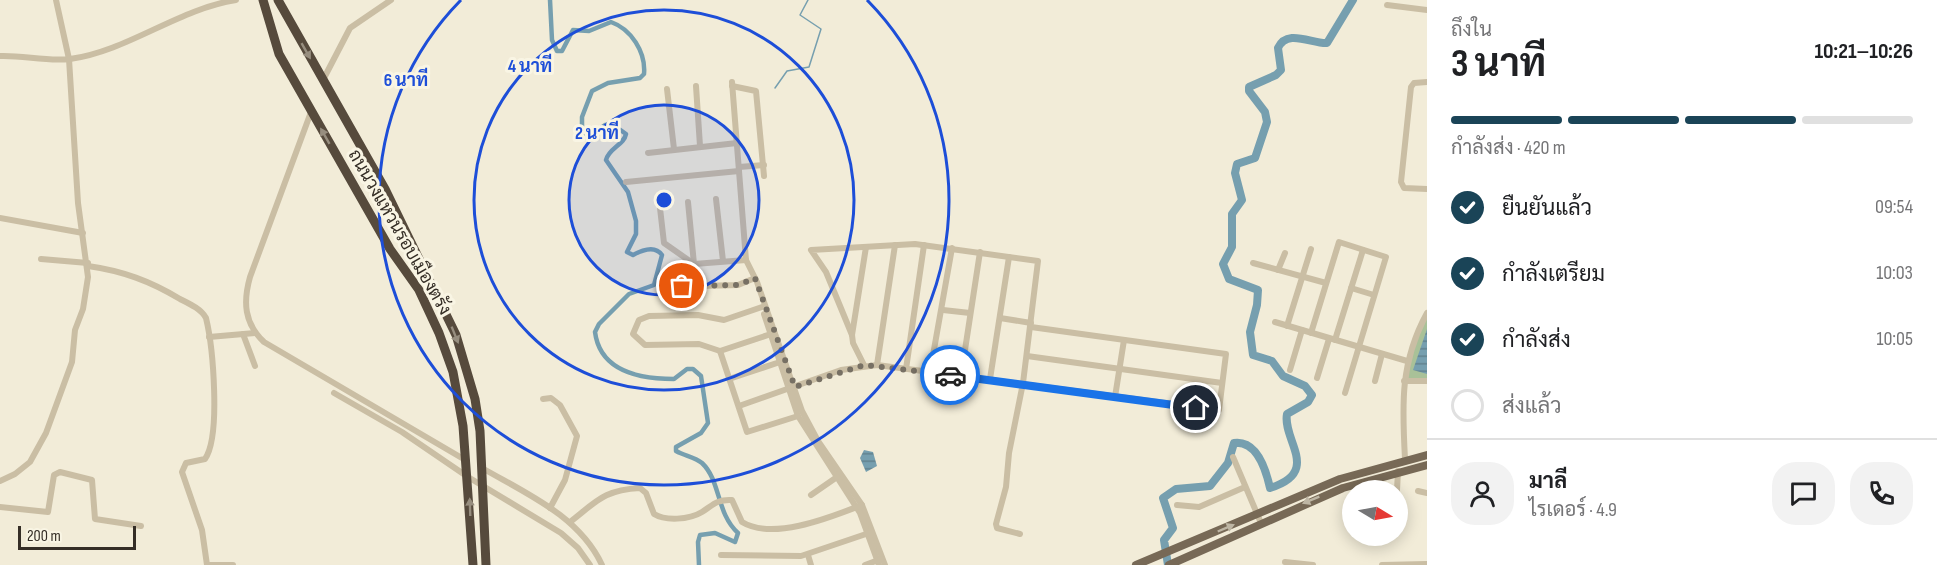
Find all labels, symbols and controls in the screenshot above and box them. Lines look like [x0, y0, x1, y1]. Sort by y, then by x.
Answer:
text: ถึงใน [1451, 18, 1492, 42]
text: 10:21–10:26 [1814, 38, 1913, 65]
text: 3 นาที [1451, 41, 1546, 88]
one-way arrow [301, 43, 312, 59]
text: 4 นาที [508, 53, 552, 77]
text: 6 นาที [384, 67, 428, 91]
text: 2 นาที [575, 120, 619, 144]
one-way arrow [320, 127, 330, 144]
text: กำลังส่ง · 420 m [1451, 136, 1566, 160]
street label: ถนนวงแหวนรอบเมืองตรัง [344, 145, 457, 319]
centre of rings [654, 190, 674, 210]
icon: check [1451, 191, 1484, 224]
text: ยืนยันแล้ว [1502, 195, 1592, 222]
text: 09:54 [1875, 195, 1913, 219]
icon: check [1451, 257, 1484, 290]
pin [656, 260, 707, 311]
text: กำลังเตรียม [1502, 261, 1605, 288]
text: 10:03 [1876, 261, 1913, 285]
icon: bag [665, 269, 698, 302]
icon: check [1451, 323, 1484, 356]
one-way arrow [451, 326, 460, 344]
text: กำลังส่ง [1502, 327, 1571, 354]
text: 10:05 [1877, 327, 1913, 351]
courier [920, 345, 980, 405]
icon: car [934, 359, 967, 392]
pin [1170, 382, 1221, 433]
icon: home [1179, 391, 1212, 424]
text: ส่งแล้ว [1502, 393, 1562, 420]
button: person [1451, 462, 1514, 525]
button: chat [1772, 462, 1835, 525]
button: phone [1850, 462, 1913, 525]
text: มาลี [1529, 468, 1567, 495]
north arrow [1342, 480, 1408, 546]
map controls [1342, 480, 1408, 546]
one-way arrow [1302, 496, 1320, 505]
one-way arrow [466, 497, 475, 516]
text: ไรเดอร์ · 4.9 [1529, 498, 1617, 522]
scale bar [18, 523, 136, 550]
one-way arrow [1218, 523, 1236, 533]
text: 200 m [27, 527, 61, 546]

